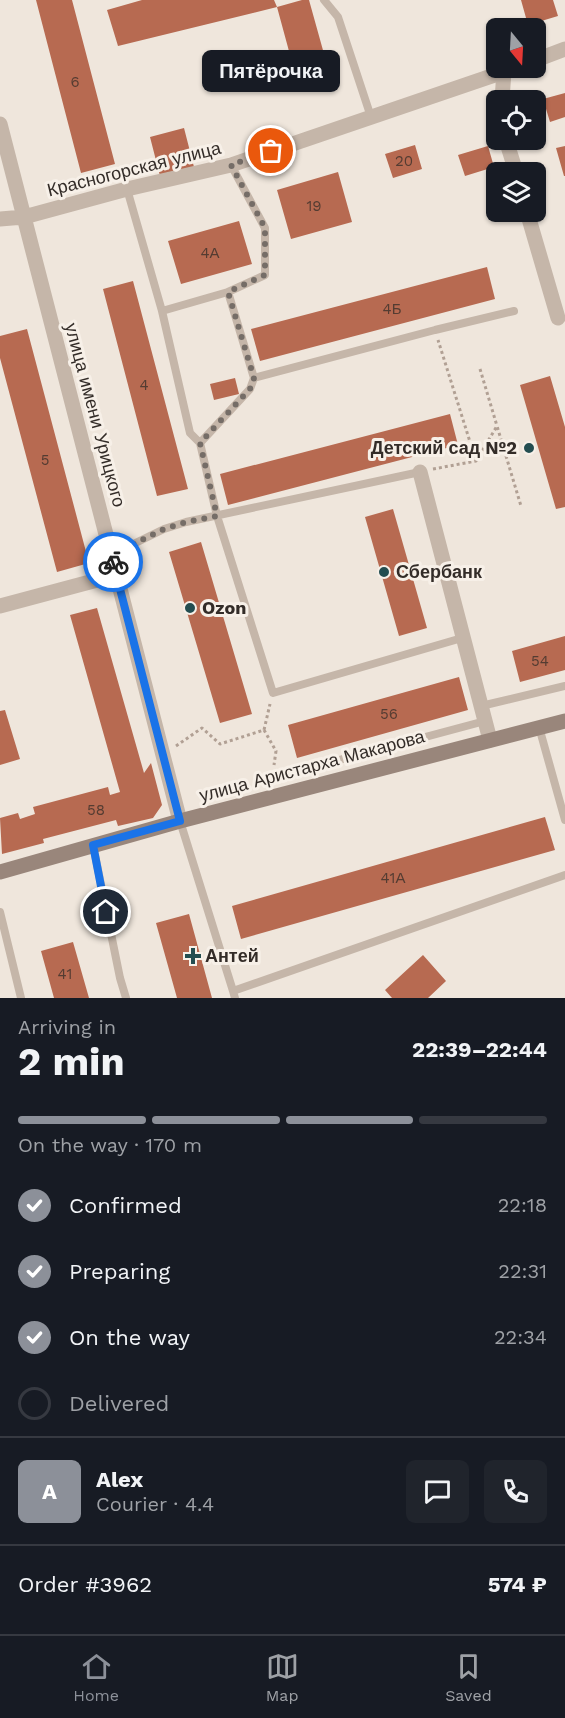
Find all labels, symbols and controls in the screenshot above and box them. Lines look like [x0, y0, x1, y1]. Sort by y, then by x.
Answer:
north arrow [486, 18, 546, 78]
map controls [486, 18, 546, 222]
callout: Пятёрочка [202, 49, 340, 91]
text: Пятёрочка [219, 59, 323, 83]
house number: 6 [70, 73, 80, 91]
button: locate [486, 90, 546, 150]
pin [245, 125, 296, 176]
icon: bag [254, 134, 287, 167]
street label: Красногорская улица [45, 137, 224, 200]
house number: 20 [395, 152, 413, 170]
button: layers [486, 162, 546, 222]
house number: 19 [306, 197, 322, 215]
house number: 4А [200, 244, 220, 262]
house number: 4Б [382, 300, 402, 318]
street label: улица имени Урицкого [61, 321, 130, 509]
house number: 4 [139, 376, 149, 394]
place label: Детский сад №2 [371, 437, 517, 458]
marker: Детский сад №2 [522, 441, 536, 455]
house number: 5 [41, 451, 49, 469]
courier [83, 532, 143, 592]
icon: bike [97, 546, 130, 579]
place label: Сбербанк [396, 561, 483, 582]
marker: Сбербанк [377, 565, 391, 579]
place label: Ozon [202, 597, 246, 618]
marker: Ozon [183, 601, 197, 615]
house number: 54 [531, 652, 549, 670]
house number: 56 [380, 705, 398, 723]
street label: улица Аристарха Макарова [197, 725, 428, 806]
house number: 58 [87, 801, 105, 819]
house number: 41А [381, 869, 405, 887]
pin [80, 886, 131, 937]
icon: home [89, 895, 122, 928]
place label: Антей [205, 945, 259, 966]
marker: Антей [186, 949, 200, 963]
house number: 41 [58, 965, 72, 983]
text: Arriving in [18, 1015, 116, 1039]
text: 22:39–22:44 [412, 1037, 547, 1062]
text: 2 min [18, 1039, 125, 1084]
text: On the way · 170 m [18, 1133, 202, 1157]
icon: check [18, 1189, 51, 1222]
text: Confirmed [69, 1193, 182, 1218]
text: 22:18 [498, 1193, 547, 1217]
icon: check [18, 1255, 51, 1288]
text: Preparing [69, 1259, 170, 1284]
text: 22:31 [498, 1259, 547, 1283]
icon: check [18, 1321, 51, 1354]
text: On the way [69, 1325, 190, 1350]
text: 22:34 [494, 1325, 547, 1349]
text: Delivered [69, 1391, 169, 1416]
button: chat [406, 1460, 469, 1523]
button: phone [484, 1460, 547, 1523]
text: Alex [96, 1467, 143, 1492]
text: A [42, 1479, 57, 1504]
text: Courier · 4.4 [96, 1492, 214, 1516]
text: Order #3962 [18, 1572, 152, 1597]
text: 574 ₽ [488, 1572, 547, 1597]
tab: Home [73, 1650, 119, 1705]
tab: Map [266, 1650, 299, 1705]
tab: Saved [445, 1650, 492, 1705]

